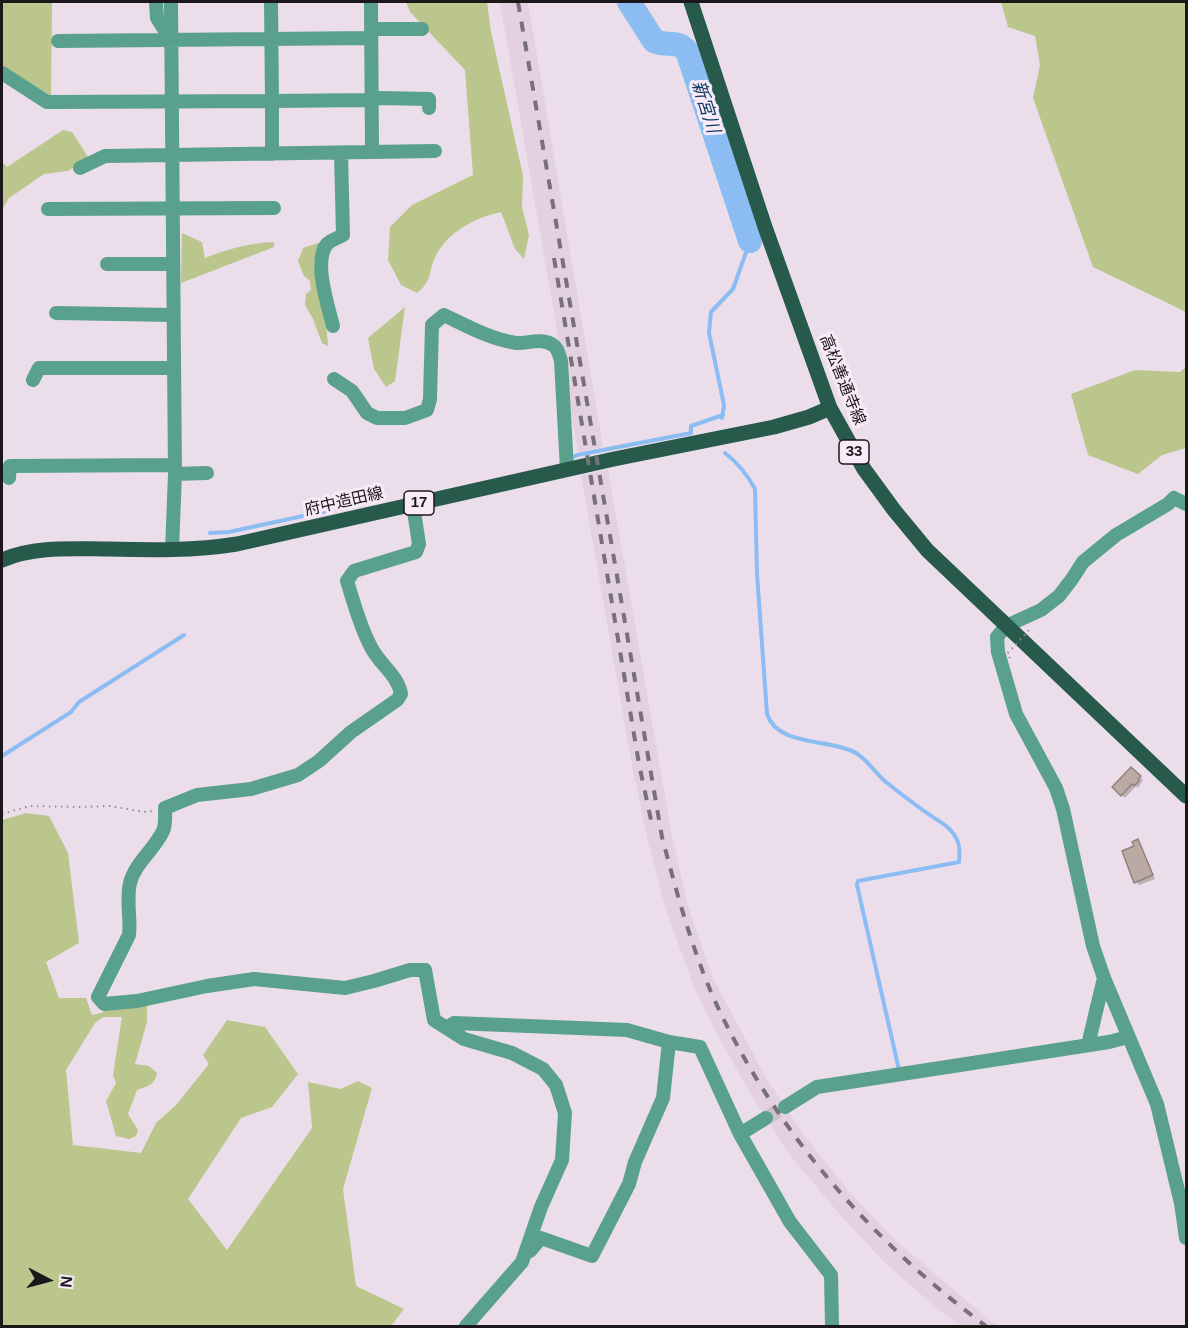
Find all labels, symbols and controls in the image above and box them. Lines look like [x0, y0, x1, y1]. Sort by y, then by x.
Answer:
water label: 新宮川 [686, 78, 724, 136]
street label: 高松善通寺線 [815, 332, 869, 428]
road number: 33 [839, 440, 869, 464]
street label: 府中造田線 [303, 484, 385, 520]
road number: 17 [404, 491, 434, 515]
north arrow [18, 1250, 78, 1310]
text: N [57, 1275, 75, 1289]

